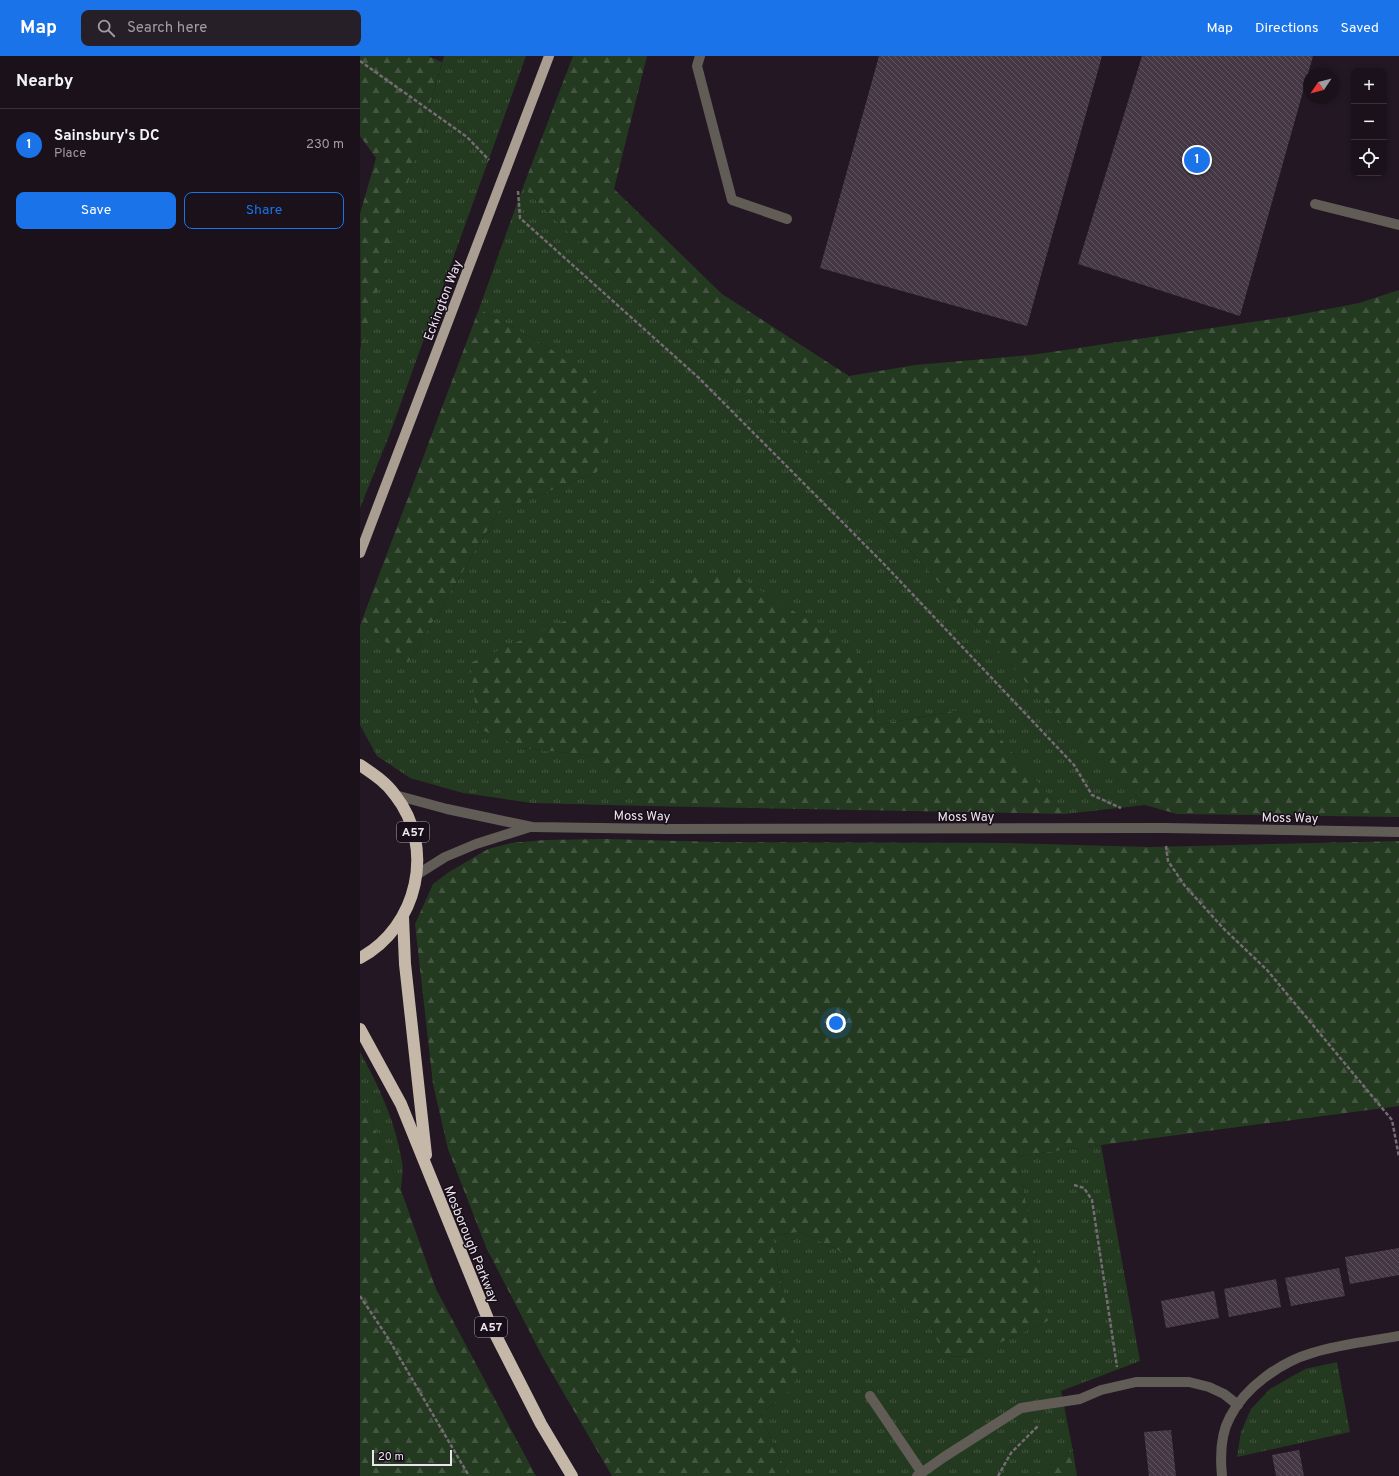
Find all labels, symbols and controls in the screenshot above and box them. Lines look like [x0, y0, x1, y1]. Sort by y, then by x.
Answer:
search box [81, 10, 361, 46]
text: Map [20, 16, 57, 40]
icon: search [95, 17, 117, 39]
text: Search here [127, 19, 207, 38]
text: Map [1207, 20, 1233, 37]
text: Directions [1255, 20, 1319, 37]
text: Saved [1341, 20, 1379, 37]
north arrow [1303, 68, 1339, 104]
map controls [1351, 68, 1387, 176]
button: + [1351, 68, 1387, 104]
text: Nearby [16, 71, 73, 93]
button: − [1351, 104, 1387, 140]
text: Sainsbury's DC [54, 127, 160, 146]
text: 1 [26, 137, 32, 153]
text: 230 m [306, 137, 344, 153]
button: locate [1351, 140, 1387, 176]
pin: 1 [1184, 145, 1210, 175]
text: Place [54, 146, 86, 162]
button: Save [16, 192, 176, 229]
button: Share [184, 192, 344, 229]
street label: Eckington Way [421, 258, 467, 343]
street label: Moss Way [613, 809, 671, 825]
street label: Moss Way [938, 810, 995, 826]
street label: Moss Way [1261, 811, 1319, 827]
road number: A57 [397, 822, 429, 842]
your location [826, 1013, 846, 1033]
street label: Mosborough Parkway [439, 1184, 501, 1306]
road number: A57 [475, 1317, 507, 1337]
scale bar [372, 1448, 452, 1467]
text: 20 m [378, 1450, 404, 1464]

